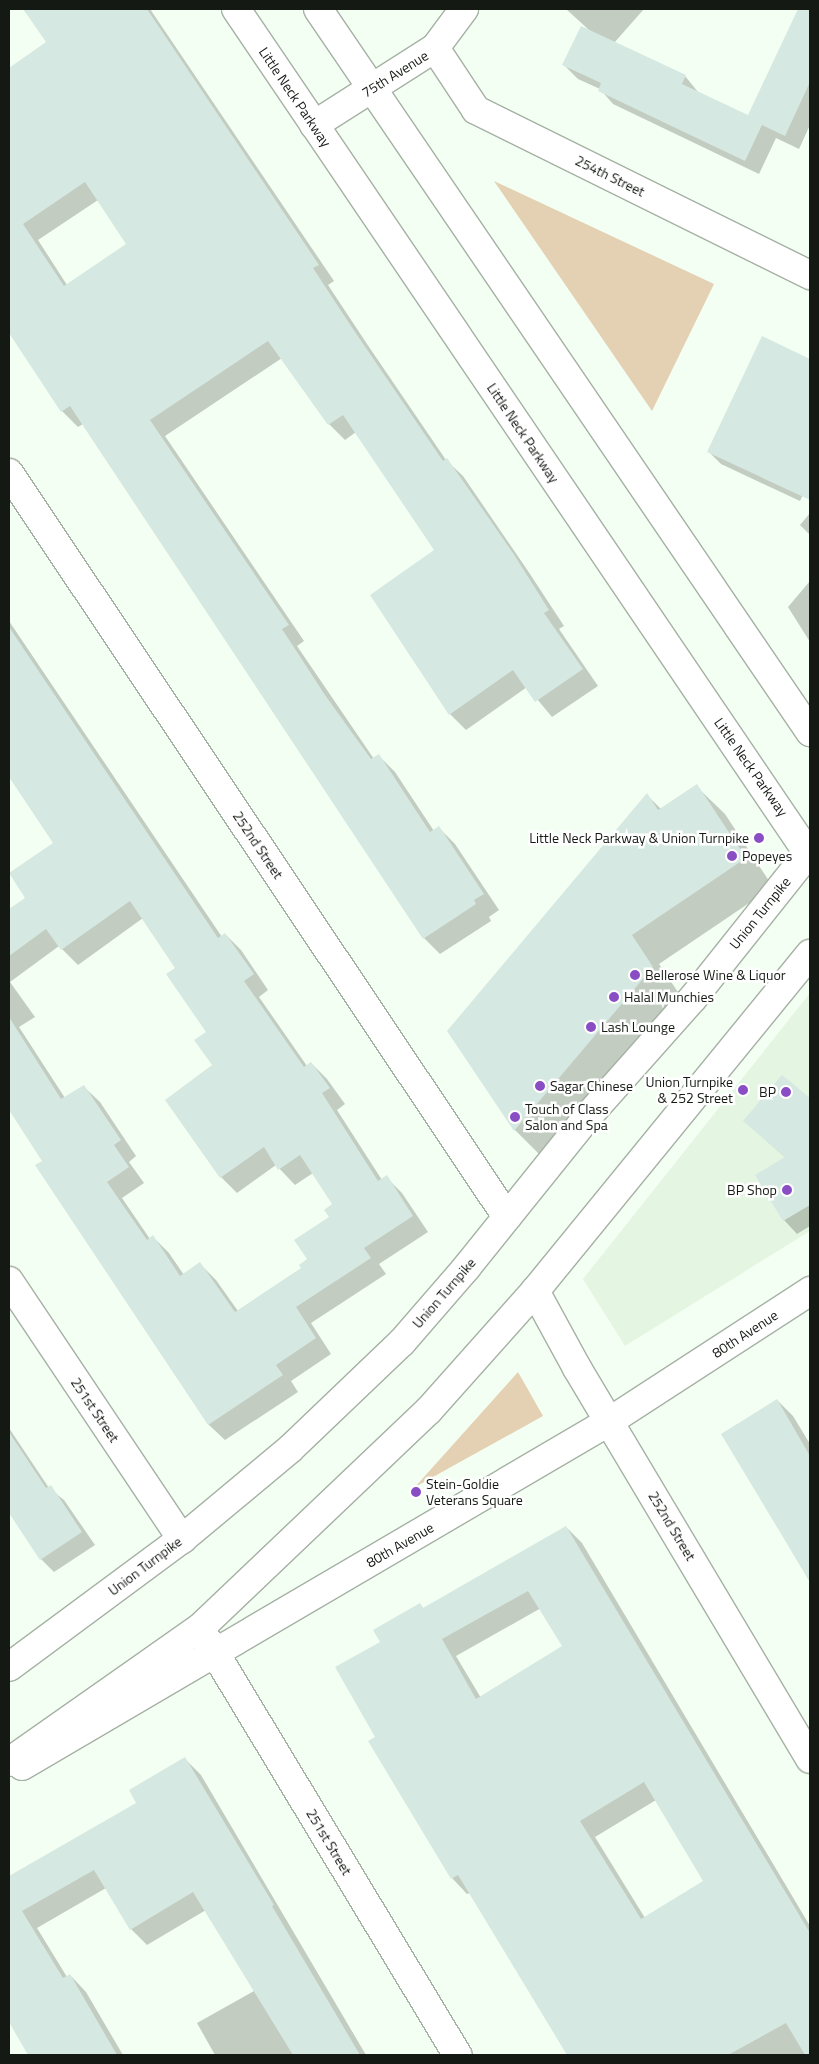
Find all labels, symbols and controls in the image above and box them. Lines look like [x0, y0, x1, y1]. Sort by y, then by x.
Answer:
street label: Little Neck Parkway [255, 44, 335, 150]
street label: 75th Avenue [359, 47, 431, 101]
street label: 254th Street [573, 152, 647, 200]
street label: Little Neck Parkway [483, 380, 563, 486]
street label: Little Neck Parkway [711, 714, 791, 820]
street label: 252nd Street [229, 808, 287, 882]
place label: Little Neck Parkway & Union Turnpike [529, 830, 749, 846]
marker: Little Neck Parkway & Union Turnpike [753, 832, 765, 844]
place label: Popeyes [742, 848, 792, 864]
marker: Popeyes [726, 850, 738, 862]
street label: Union Turnpike [726, 874, 794, 952]
place label: Bellerose Wine & Liquor [645, 967, 786, 983]
marker: Bellerose Wine & Liquor [629, 969, 641, 981]
place label: Halal Munchies [624, 989, 714, 1005]
marker: Halal Munchies [608, 991, 620, 1003]
place label: Lash Lounge [601, 1019, 675, 1035]
marker: Lash Lounge [585, 1021, 597, 1033]
place label: Union Turnpike & 252 Street [645, 1074, 733, 1106]
place label: Sagar Chinese [550, 1078, 633, 1094]
marker: Sagar Chinese [534, 1080, 546, 1092]
marker: Union Turnpike & 252 Street [737, 1084, 749, 1096]
place label: BP [759, 1084, 776, 1100]
marker: BP [780, 1086, 792, 1098]
place label: Touch of Class Salon and Spa [525, 1101, 609, 1134]
marker: Touch of Class Salon and Spa [509, 1111, 521, 1123]
place label: BP Shop [727, 1182, 777, 1198]
marker: BP Shop [781, 1184, 793, 1196]
street label: Union Turnpike [409, 1254, 479, 1332]
street label: 80th Avenue [709, 1307, 781, 1361]
street label: 251st Street [67, 1375, 123, 1445]
place label: Stein-Goldie Veterans Square [426, 1476, 523, 1508]
marker: Stein-Goldie Veterans Square [410, 1486, 422, 1498]
street label: 252nd Street [645, 1488, 699, 1564]
street label: 80th Avenue [363, 1519, 437, 1571]
street label: Union Turnpike [105, 1533, 185, 1599]
street label: 251st Street [303, 1806, 355, 1878]

